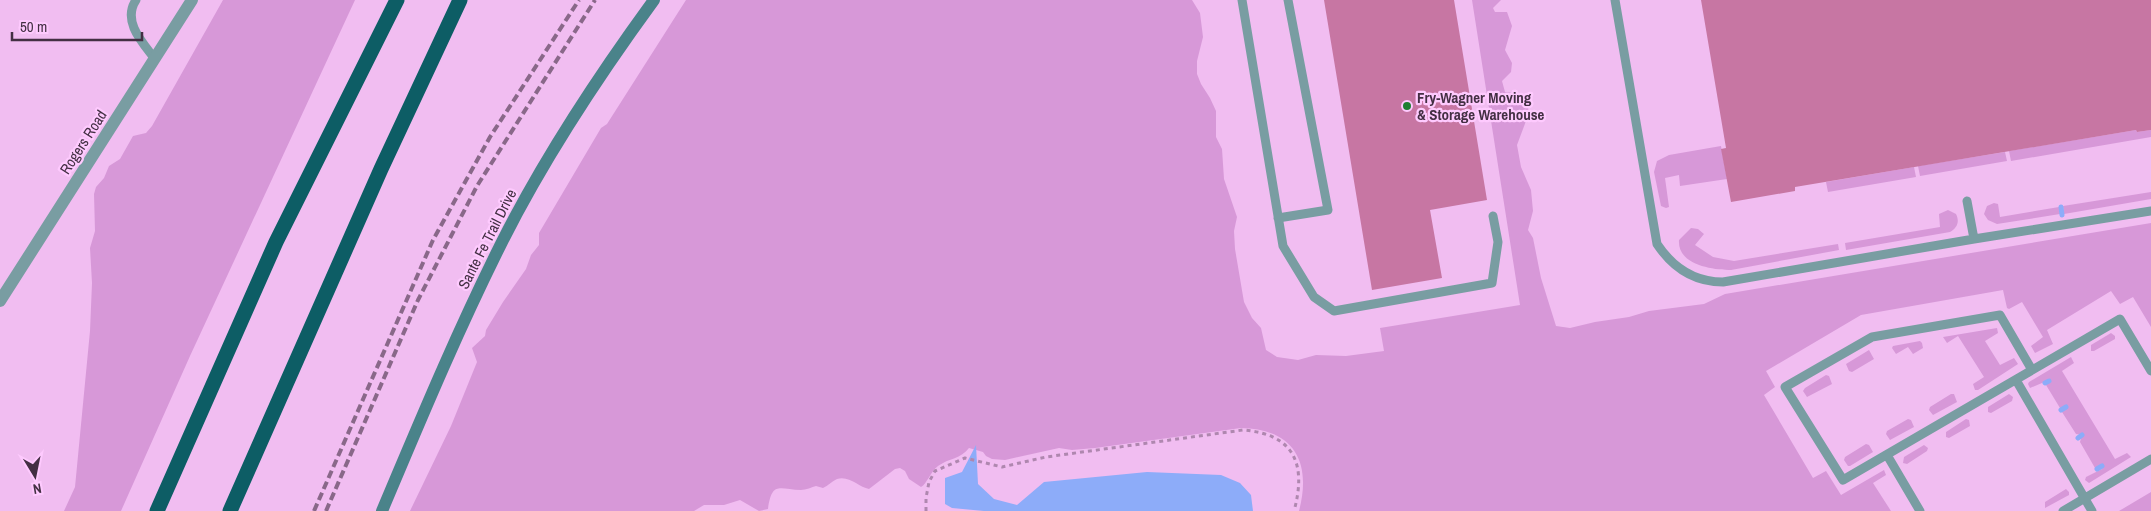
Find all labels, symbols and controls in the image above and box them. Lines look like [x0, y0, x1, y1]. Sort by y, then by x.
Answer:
scale bar [12, 10, 142, 42]
text: 50 m [20, 16, 47, 37]
place label: Fry-Wagner Moving & Storage Warehouse [1417, 87, 1545, 125]
marker: Fry-Wagner Moving & Storage Warehouse [1401, 100, 1413, 112]
street label: Rogers Road [54, 106, 112, 178]
street label: Sante Fe Trail Drive [453, 185, 521, 293]
north arrow [10, 451, 60, 501]
text: N [32, 479, 43, 498]

